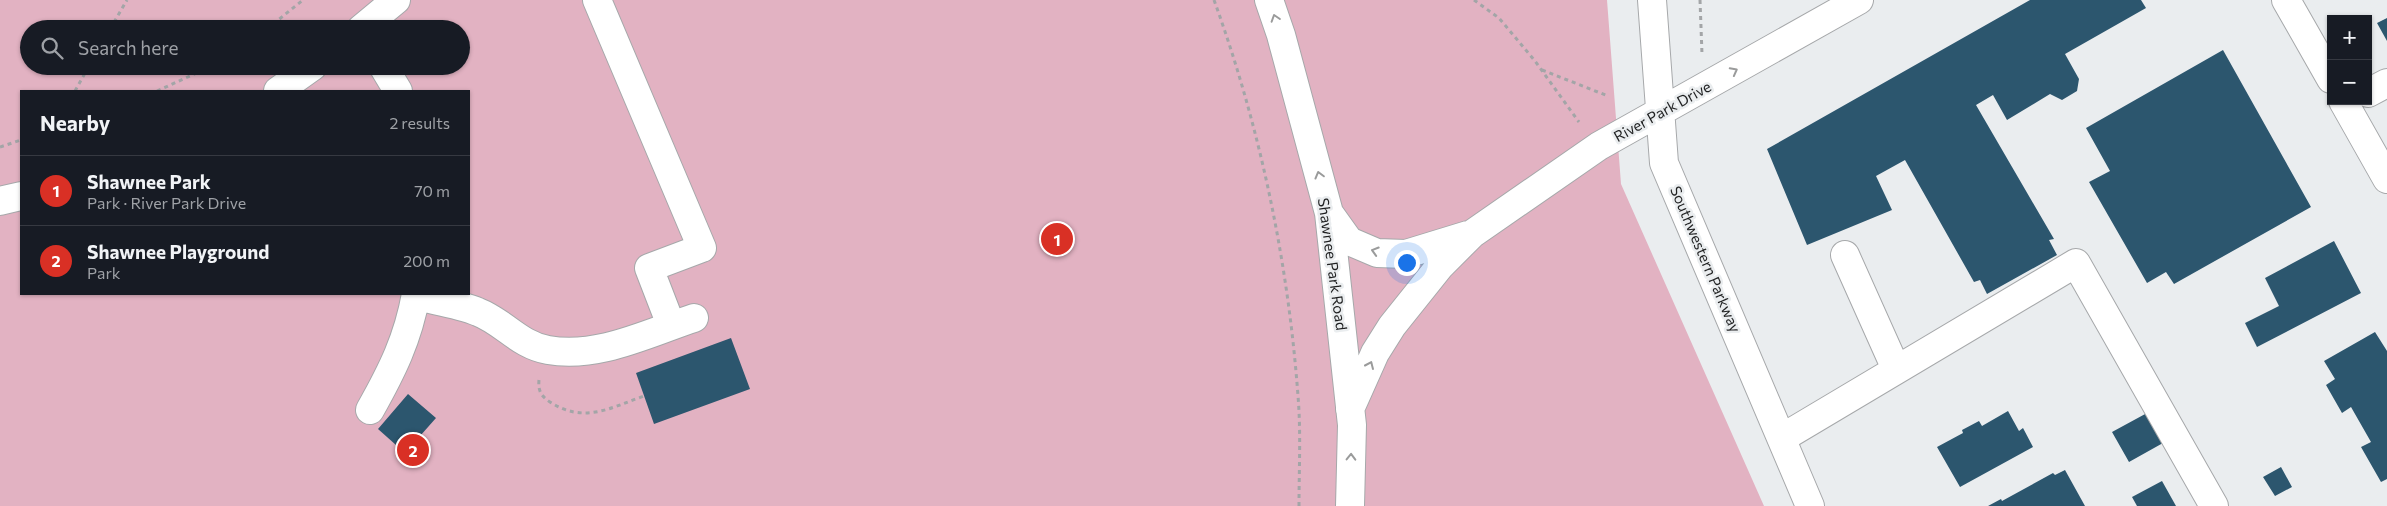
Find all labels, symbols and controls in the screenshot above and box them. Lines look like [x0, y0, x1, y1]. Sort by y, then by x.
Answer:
one-way arrow [1271, 15, 1281, 23]
map controls [2327, 15, 2372, 105]
button: + [2327, 15, 2372, 60]
search box [20, 20, 470, 75]
icon: search [38, 34, 66, 62]
text: Search here [78, 36, 178, 59]
button: − [2327, 60, 2372, 105]
one-way arrow [1729, 67, 1738, 77]
street label: River Park Drive [1610, 77, 1714, 145]
text: Nearby [40, 110, 110, 135]
text: 2 results [389, 113, 450, 132]
text: Shawnee Park [87, 170, 211, 193]
one-way arrow [1314, 171, 1324, 179]
text: 1 [52, 181, 60, 200]
text: 70 m [414, 181, 450, 200]
street label: Southwestern Parkway [1667, 183, 1745, 335]
text: Park · River Park Drive [87, 193, 246, 212]
street label: Shawnee Park Road [1315, 197, 1351, 331]
pin: 1 [1041, 220, 1073, 258]
text: Shawnee Playground [87, 240, 269, 263]
one-way arrow [1371, 247, 1379, 257]
your location [1394, 250, 1420, 276]
text: 2 [51, 251, 61, 270]
text: 200 m [403, 251, 450, 270]
text: Park [87, 263, 120, 282]
one-way arrow [1363, 361, 1374, 370]
pin: 2 [397, 431, 429, 469]
one-way arrow [1346, 453, 1356, 461]

